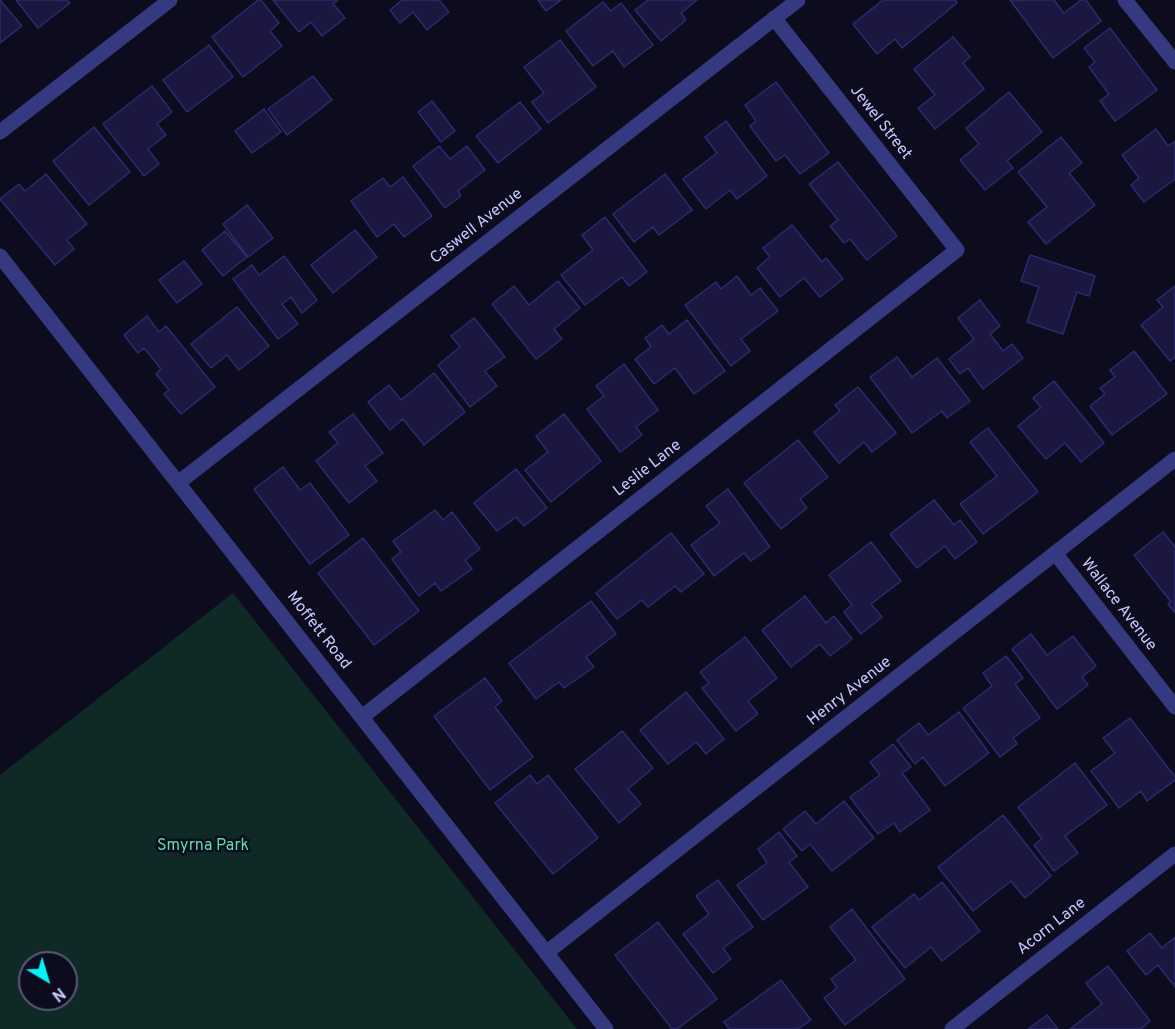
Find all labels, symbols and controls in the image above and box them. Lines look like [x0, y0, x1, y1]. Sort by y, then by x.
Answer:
street label: Jewel Street [845, 82, 915, 164]
street label: Caswell Avenue [427, 185, 527, 269]
street label: Leslie Lane [610, 437, 686, 501]
street label: Wallace Avenue [1076, 555, 1160, 655]
street label: Moffett Road [282, 588, 354, 674]
street label: Henry Avenue [804, 653, 896, 731]
park label: Smyrna Park [157, 837, 249, 857]
street label: Acorn Lane [1014, 894, 1090, 960]
north arrow [18, 951, 78, 1011]
text: N [47, 982, 69, 1005]

